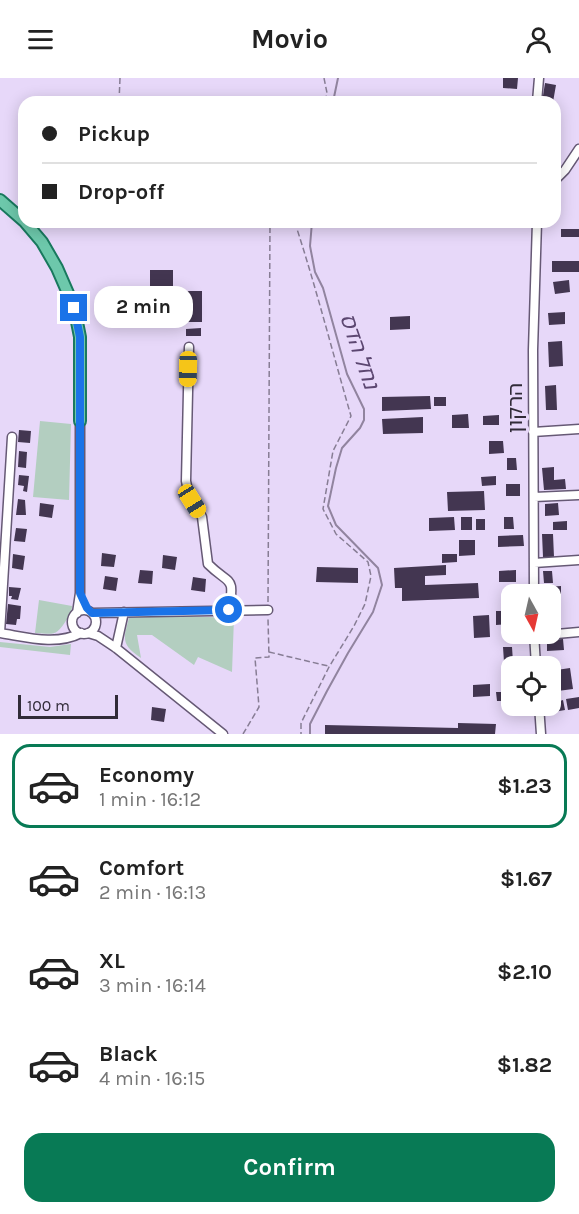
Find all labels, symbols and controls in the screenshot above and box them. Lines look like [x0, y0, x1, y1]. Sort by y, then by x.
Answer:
icon: menu [24, 23, 57, 56]
text: Movio [251, 23, 328, 55]
icon: person [522, 23, 555, 56]
text: Pickup [78, 121, 150, 147]
text: Drop-off [78, 179, 164, 205]
callout: 2 min [95, 287, 194, 329]
route end [60, 294, 87, 321]
text: 2 min [116, 295, 171, 318]
water label: נחל הדס [334, 310, 385, 394]
car [179, 351, 197, 387]
street label: הרקון [503, 383, 527, 433]
car [175, 481, 209, 521]
north arrow [501, 584, 561, 644]
map controls [501, 584, 561, 716]
route start [215, 596, 242, 623]
button: locate [501, 656, 561, 716]
scale bar [18, 692, 118, 720]
text: 100 m [27, 696, 70, 715]
icon: car [27, 759, 81, 813]
text: Economy [99, 762, 194, 788]
text: $1.23 [497, 773, 552, 799]
text: 1 min · 16:12 [99, 788, 201, 811]
icon: car [27, 852, 81, 906]
text: Comfort [99, 855, 184, 881]
text: $1.67 [500, 866, 552, 892]
text: 2 min · 16:13 [99, 881, 206, 904]
icon: car [27, 945, 81, 999]
text: XL [99, 948, 125, 974]
text: $2.10 [497, 959, 552, 985]
text: 3 min · 16:14 [99, 974, 206, 997]
icon: car [27, 1038, 81, 1092]
text: Black [99, 1041, 158, 1067]
text: $1.82 [497, 1052, 552, 1078]
text: 4 min · 16:15 [99, 1067, 205, 1090]
button: Confirm [24, 1133, 555, 1202]

